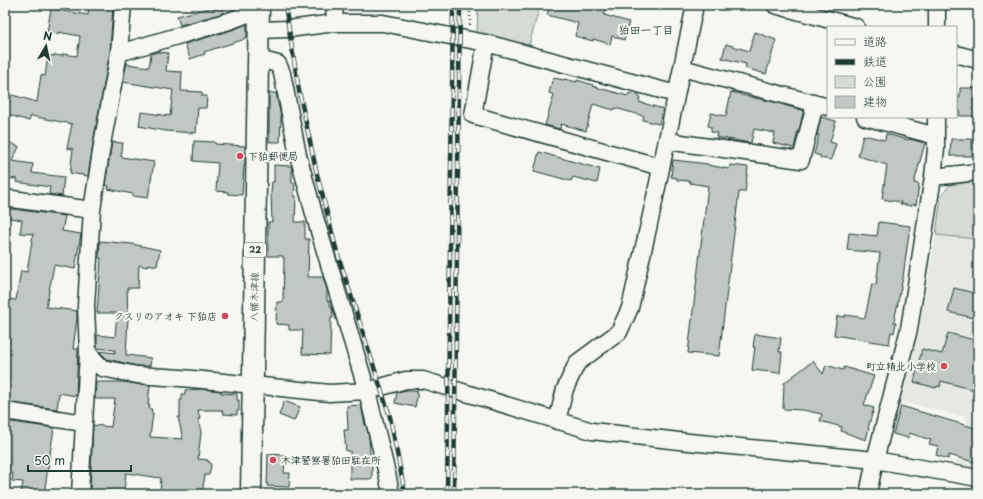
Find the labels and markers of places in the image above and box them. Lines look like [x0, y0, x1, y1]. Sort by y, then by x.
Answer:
place label: 下狛郵便局 [248, 148, 298, 163]
marker: 下狛郵便局 [235, 151, 245, 161]
place label: クスリのアオキ 下狛店 [114, 308, 217, 323]
marker: クスリのアオキ 下狛店 [220, 311, 230, 321]
place label: 町立精北小学校 [866, 358, 936, 373]
marker: 町立精北小学校 [939, 361, 949, 371]
place label: 木津警察署狛田駐在所 [281, 452, 381, 467]
marker: 木津警察署狛田駐在所 [268, 455, 278, 465]

